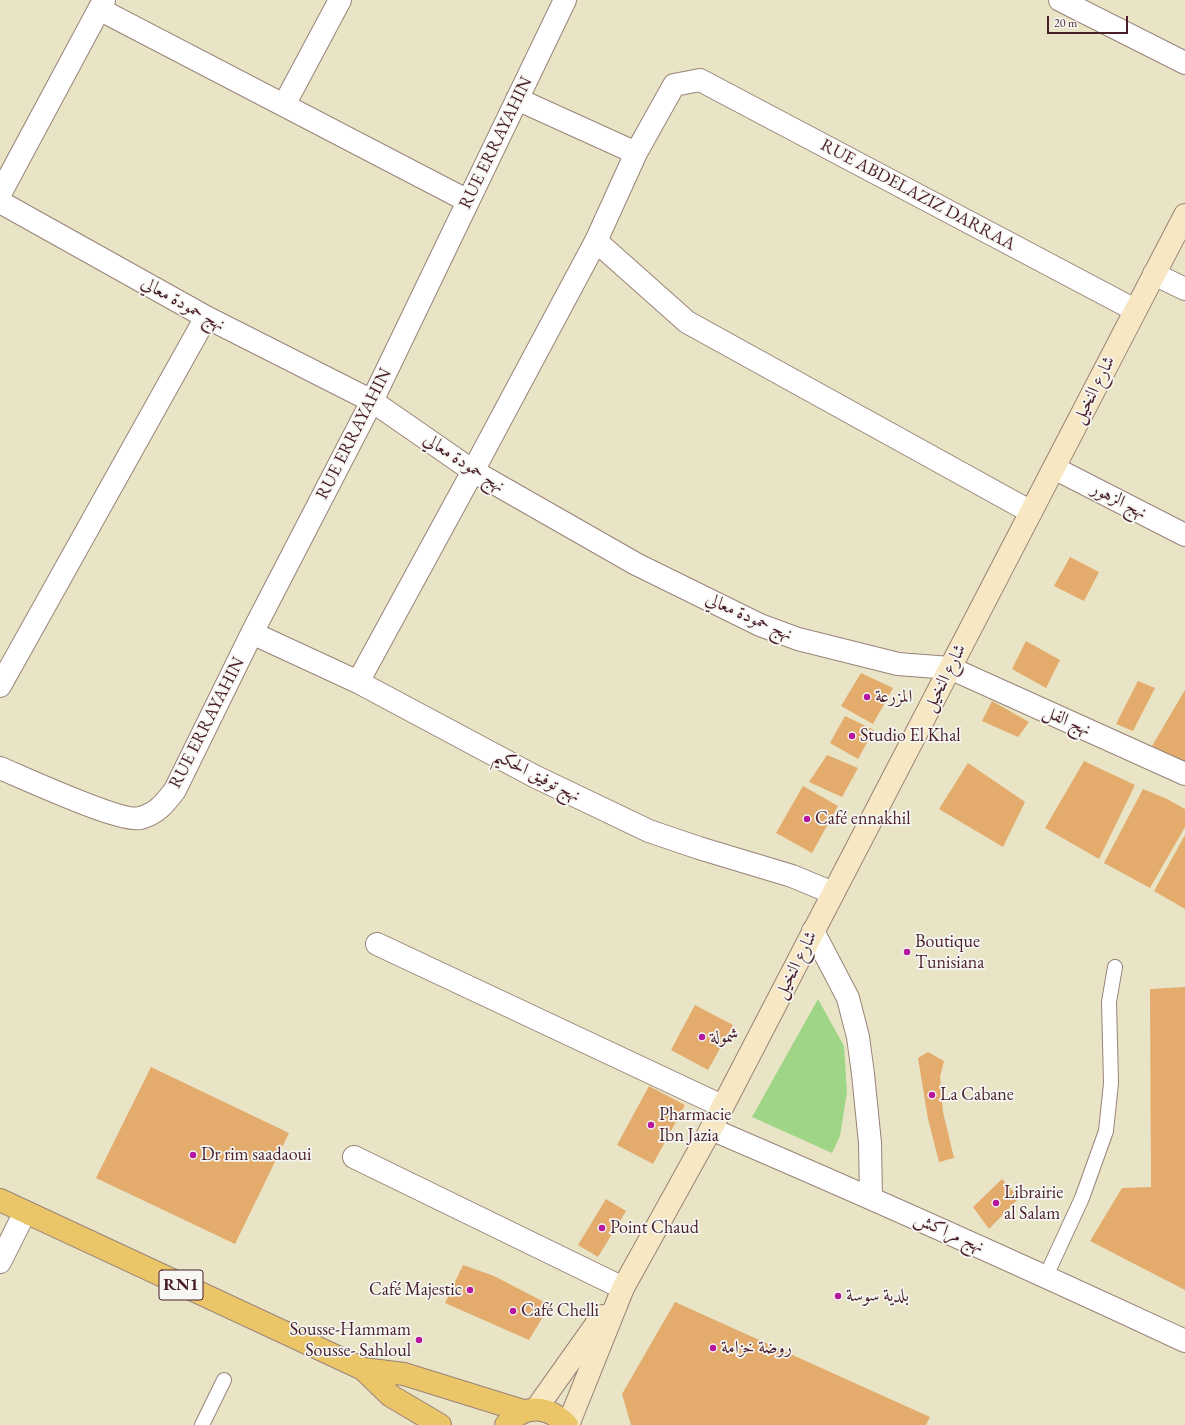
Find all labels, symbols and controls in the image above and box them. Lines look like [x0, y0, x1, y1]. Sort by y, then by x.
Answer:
scale bar [1049, 8, 1130, 34]
text: 20 m [1054, 15, 1077, 31]
street label: RUE ERRAYAHIN [455, 73, 537, 213]
street label: RUE ABDELAZIZ DARRAA [817, 134, 1019, 256]
street label: نهج حمودة معالي [137, 272, 229, 336]
street label: شارع النخيل [1068, 352, 1120, 428]
street label: RUE ERRAYAHIN [312, 365, 396, 503]
street label: نهج حمودة معالي [419, 429, 509, 497]
street label: نهج الزهور [1088, 478, 1150, 524]
street label: نهج حمودة معالي [702, 588, 796, 646]
street label: شارع النخيل [919, 640, 971, 716]
street label: RUE ERRAYAHIN [165, 654, 249, 792]
place label: المزرعة [875, 686, 912, 708]
marker: المزرعة [862, 692, 872, 702]
street label: نهج الفل [1040, 701, 1094, 741]
place label: Studio El Khal [860, 725, 961, 747]
marker: Studio El Khal [847, 731, 857, 741]
street label: نهج توفيق الحكيم [490, 745, 584, 807]
place label: Café ennakhil [815, 808, 911, 830]
marker: Café ennakhil [802, 814, 812, 824]
street label: شارع النخيل [770, 927, 822, 1003]
place label: Boutique Tunisiana [915, 931, 985, 974]
marker: Boutique Tunisiana [902, 947, 912, 957]
place label: شمولة [710, 1026, 739, 1048]
marker: شمولة [697, 1032, 707, 1042]
place label: La Cabane [940, 1084, 1014, 1106]
marker: La Cabane [927, 1090, 937, 1100]
place label: Pharmacie Ibn Jazia [659, 1104, 731, 1146]
marker: Pharmacie Ibn Jazia [646, 1120, 656, 1130]
place label: Dr rim saadaoui [201, 1144, 311, 1166]
marker: Dr rim saadaoui [188, 1150, 198, 1160]
place label: Librairie al Salam [1004, 1182, 1063, 1224]
marker: Librairie al Salam [991, 1198, 1001, 1208]
street label: نهج مراكش [911, 1208, 987, 1258]
place label: Point Chaud [610, 1217, 699, 1239]
marker: Point Chaud [597, 1223, 607, 1233]
road number: RN1 [159, 1270, 203, 1300]
place label: Café Majestic [369, 1279, 462, 1301]
marker: Café Majestic [465, 1285, 475, 1295]
place label: بلدية سوسة [846, 1285, 909, 1307]
marker: بلدية سوسة [833, 1291, 843, 1301]
place label: Café Chelli [521, 1300, 599, 1322]
marker: Café Chelli [508, 1306, 518, 1316]
place label: Sousse-Hammam Sousse- Sahloul [290, 1319, 411, 1362]
marker: Sousse-Hammam Sousse- Sahloul [414, 1335, 424, 1345]
place label: روضة خزامة [721, 1337, 792, 1359]
marker: روضة خزامة [708, 1343, 718, 1353]

